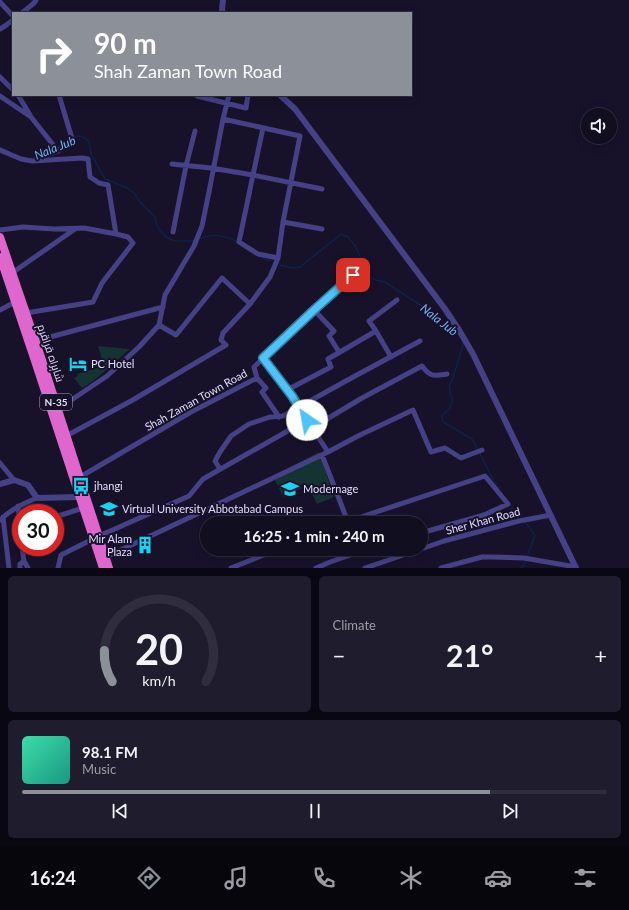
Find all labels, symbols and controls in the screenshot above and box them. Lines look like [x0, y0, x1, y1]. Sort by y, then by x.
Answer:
text: 90 m [94, 26, 157, 60]
icon: right [28, 28, 80, 80]
text: Shah Zaman Town Road [94, 60, 282, 82]
map controls [581, 108, 617, 144]
button: sound [581, 108, 617, 144]
water label: Nala Jub [32, 132, 78, 163]
pin [336, 258, 370, 292]
icon: arrive [342, 264, 364, 286]
water label: Nala Jub [418, 300, 461, 339]
street label: شاہراہ قراقرم [34, 322, 67, 384]
hotel icon: PC Hotel [68, 354, 88, 374]
place label: PC Hotel [91, 357, 134, 370]
street label: Shah Zaman Town Road [142, 366, 249, 433]
road number: N-35 [40, 394, 72, 410]
position arrow [286, 399, 328, 441]
bus stop icon: jhangi [71, 476, 91, 496]
place label: jhangi [93, 479, 123, 492]
school or university icon: Modernage [280, 479, 300, 499]
place label: Modernage [303, 482, 358, 495]
school or university icon: Virtual University Abbotabad Campus [99, 499, 119, 519]
place label: Virtual University Abbotabad Campus [122, 502, 303, 515]
speed limit sign: 30 [12, 504, 64, 556]
street label: Sher Khan Road [444, 504, 522, 537]
text: 16:25 · 1 min · 240 m [244, 527, 384, 545]
place label: Mir Alam Plaza [88, 532, 132, 558]
building icon: Mir Alam Plaza [135, 535, 155, 555]
text: Climate [333, 617, 376, 633]
text: 20 [135, 624, 183, 674]
text: 21° [446, 637, 493, 673]
text: − [333, 642, 345, 669]
text: + [594, 642, 607, 669]
text: km/h [143, 672, 176, 689]
text: 98.1 FM [82, 743, 138, 761]
text: Music [82, 761, 116, 777]
icon: previous [109, 800, 131, 822]
icon: pause [304, 800, 326, 822]
icon: next [499, 800, 521, 822]
icon: directions [135, 864, 163, 892]
icon: music [222, 864, 250, 892]
icon: phone [310, 864, 338, 892]
icon: climate [397, 864, 425, 892]
icon: car [484, 864, 512, 892]
icon: filters [571, 864, 599, 892]
text: 16:24 [30, 867, 76, 889]

